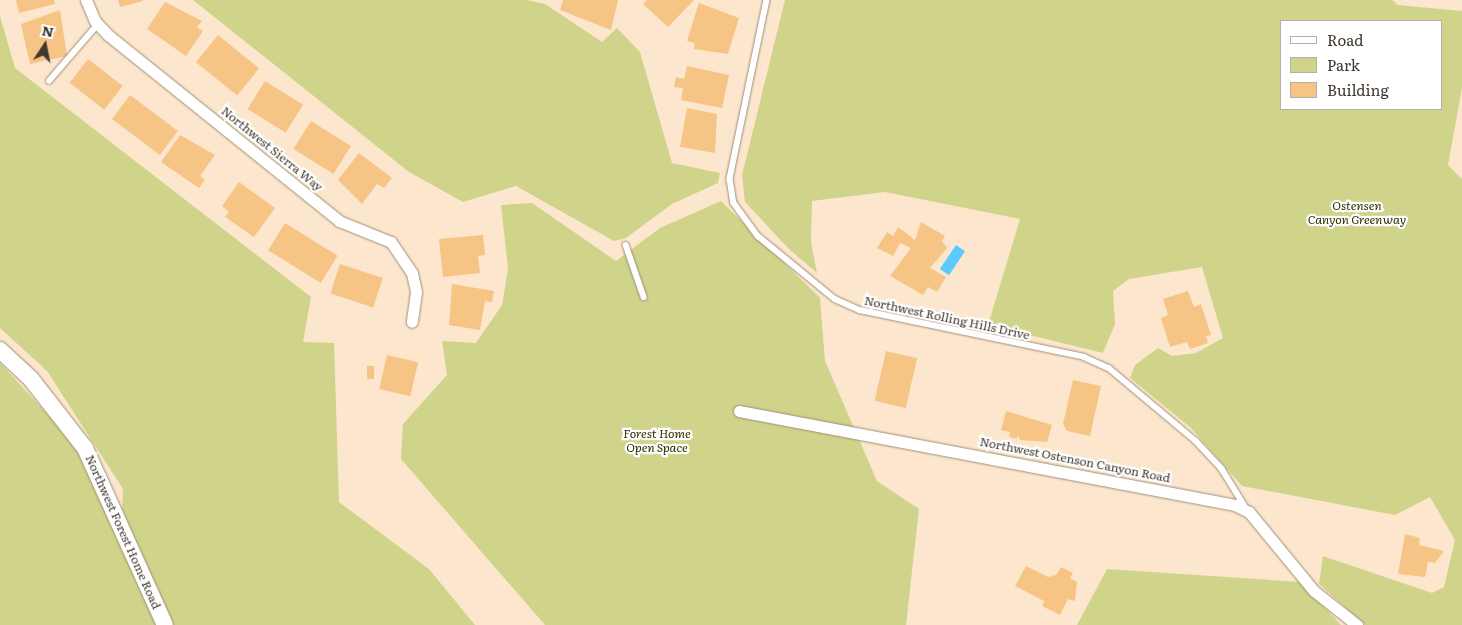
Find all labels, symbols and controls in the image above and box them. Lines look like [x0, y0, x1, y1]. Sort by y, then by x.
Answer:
text: N [40, 19, 56, 41]
north arrow [20, 20, 70, 70]
legend [1280, 20, 1442, 110]
text: Road [1327, 28, 1363, 51]
text: Park [1327, 53, 1360, 76]
text: Building [1327, 78, 1389, 101]
street label: Northwest Sierra Way [218, 104, 326, 194]
park label: Ostensen Canyon Greenway [1308, 199, 1406, 227]
street label: Northwest Rolling Hills Drive [863, 293, 1031, 343]
park label: Forest Home Open Space [623, 427, 691, 455]
street label: Northwest Ostenson Canyon Road [979, 434, 1171, 486]
street label: Northwest Forest Home Road [82, 453, 164, 611]

